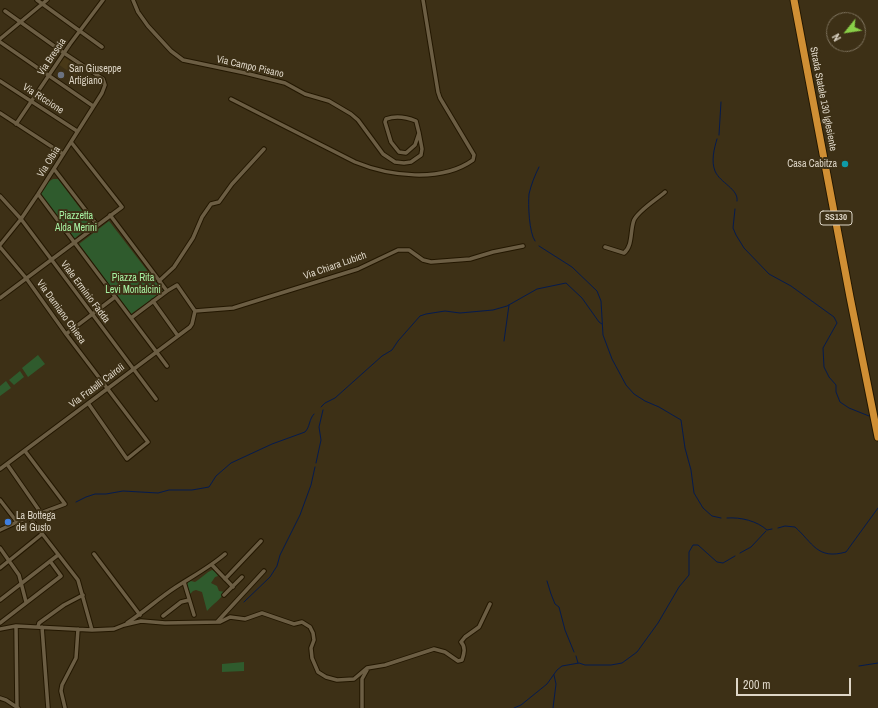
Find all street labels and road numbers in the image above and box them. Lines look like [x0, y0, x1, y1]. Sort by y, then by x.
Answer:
street label: Via Brescia [35, 36, 69, 78]
street label: Strada Statale 130 Iglesiente [807, 46, 839, 152]
street label: Via Campo Pisano [215, 53, 285, 81]
street label: Via Riccione [20, 81, 66, 117]
street label: Via Olbia [35, 144, 63, 180]
road number: SS130 [820, 211, 852, 225]
street label: Via Chiara Lubich [302, 250, 368, 282]
street label: Viale Erminio Fadda [58, 259, 112, 325]
street label: Via Damiano Chiesa [34, 278, 88, 346]
street label: Via Fratelli Cairoli [67, 361, 127, 411]

